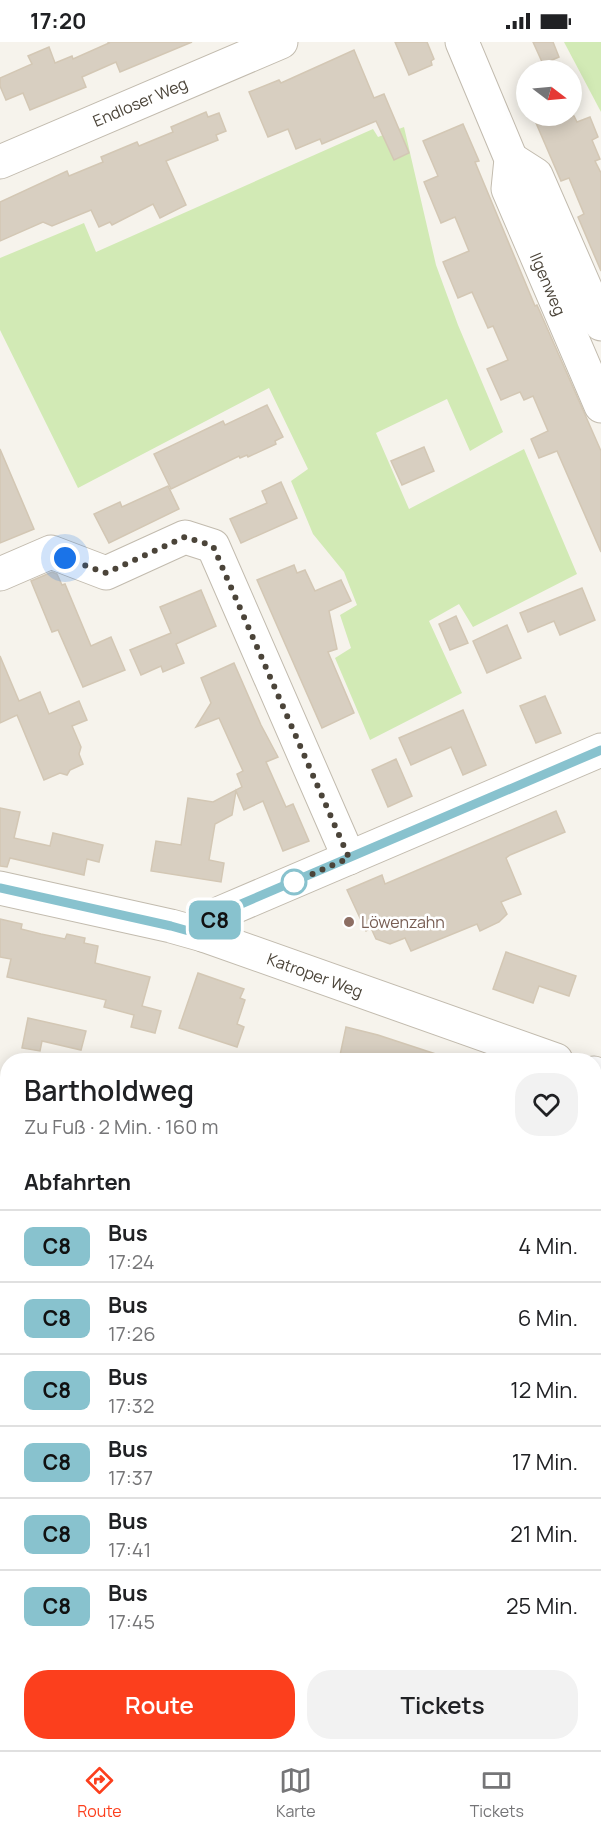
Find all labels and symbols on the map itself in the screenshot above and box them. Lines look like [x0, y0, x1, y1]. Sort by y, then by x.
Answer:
north arrow [516, 60, 582, 126]
street label: Endloser Weg [89, 72, 191, 132]
street label: Ilgenweg [525, 249, 571, 319]
your location [50, 543, 80, 573]
unlabelled marker [281, 869, 307, 895]
line badge: C8 [188, 900, 242, 940]
place label: Löwenzahn [361, 911, 445, 933]
marker: Löwenzahn [342, 915, 356, 929]
street label: Katroper Weg [264, 947, 366, 1003]

